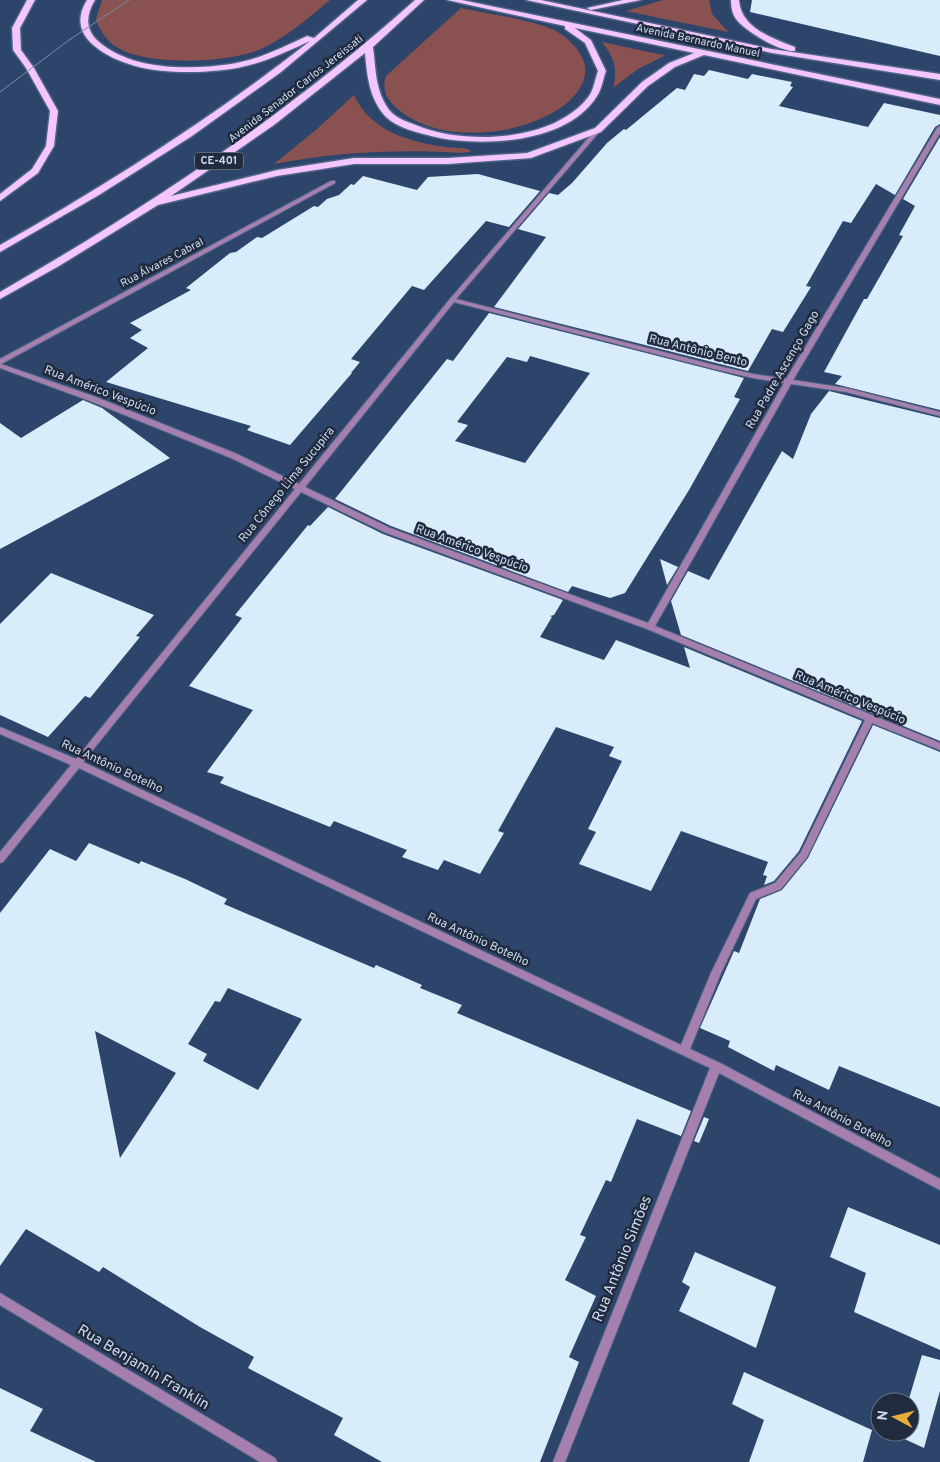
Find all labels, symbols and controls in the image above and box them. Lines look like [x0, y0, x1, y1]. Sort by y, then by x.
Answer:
street label: Avenida Bernardo Manuel [635, 21, 761, 61]
street label: Avenida Senador Carlos Jereissati [226, 32, 366, 146]
road number: CE-401 [195, 153, 243, 170]
street label: Rua Álvares Cabral [117, 234, 206, 291]
street label: Rua Padre Ascenço Gago [742, 308, 824, 432]
street label: Rua Antônio Bento [647, 331, 749, 371]
street label: Rua Américo Vespúcio [42, 362, 159, 420]
street label: Rua Cônego Lima Sucupira [235, 424, 339, 546]
street label: Rua Américo Vespúcio [413, 521, 531, 577]
street label: Rua Américo Vespúcio [792, 667, 908, 729]
street label: Rua Antônio Botelho [58, 736, 166, 798]
street label: Rua Antônio Botelho [424, 909, 532, 971]
street label: Rua Antônio Botelho [789, 1086, 895, 1152]
street label: Rua Antônio Simões [589, 1193, 657, 1325]
street label: Rua Benjamin Franklin [74, 1321, 212, 1415]
north arrow [870, 1392, 920, 1442]
text: N [875, 1410, 893, 1422]

